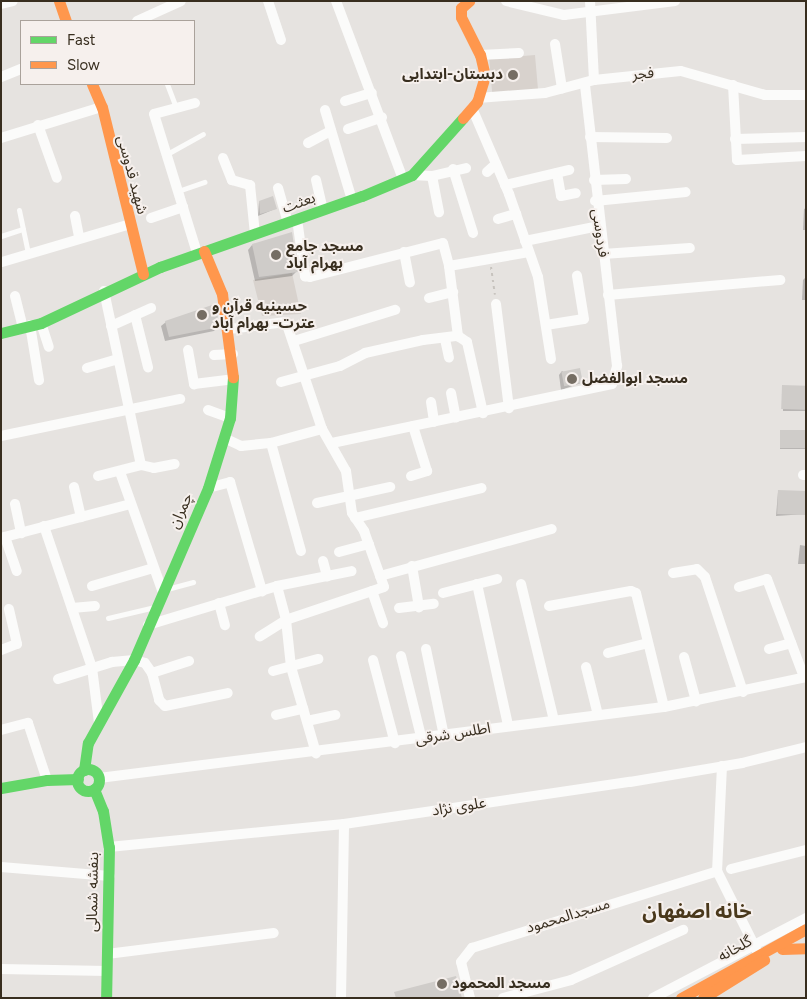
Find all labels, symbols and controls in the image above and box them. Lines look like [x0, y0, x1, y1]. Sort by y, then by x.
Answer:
legend [20, 20, 195, 85]
text: Fast [67, 31, 95, 49]
text: Slow [67, 56, 100, 74]
street label: فجر [631, 64, 655, 84]
place label: دبستان-ابتدایی [402, 66, 503, 84]
marker: دبستان-ابتدایی [507, 69, 519, 81]
street label: شهید قدوسی [113, 134, 151, 216]
street label: بعثت [280, 189, 318, 217]
street label: فردوسی [588, 208, 612, 258]
place label: مسجد جامع بهرام آباد [286, 237, 363, 272]
marker: مسجد جامع بهرام آباد [270, 249, 282, 261]
place label: حسینیه قرآن و عترت- بهرام آباد [212, 297, 315, 332]
marker: حسینیه قرآن و عترت- بهرام آباد [196, 309, 208, 321]
place label: مسجد ابوالفضل [582, 370, 688, 388]
marker: مسجد ابوالفضل [566, 373, 578, 385]
street label: چمران [165, 490, 197, 532]
street label: اطلس شرقی [414, 719, 492, 749]
street label: علوی نژاد [431, 794, 487, 820]
street label: بنفشه شمالی [83, 852, 103, 932]
street label: مسجدالمحمود [524, 895, 612, 937]
district label: خانه اصفهان [642, 899, 752, 923]
street label: گلخانه [715, 932, 755, 966]
place label: مسجد المحمود [452, 975, 551, 993]
marker: مسجد المحمود [436, 978, 448, 990]

